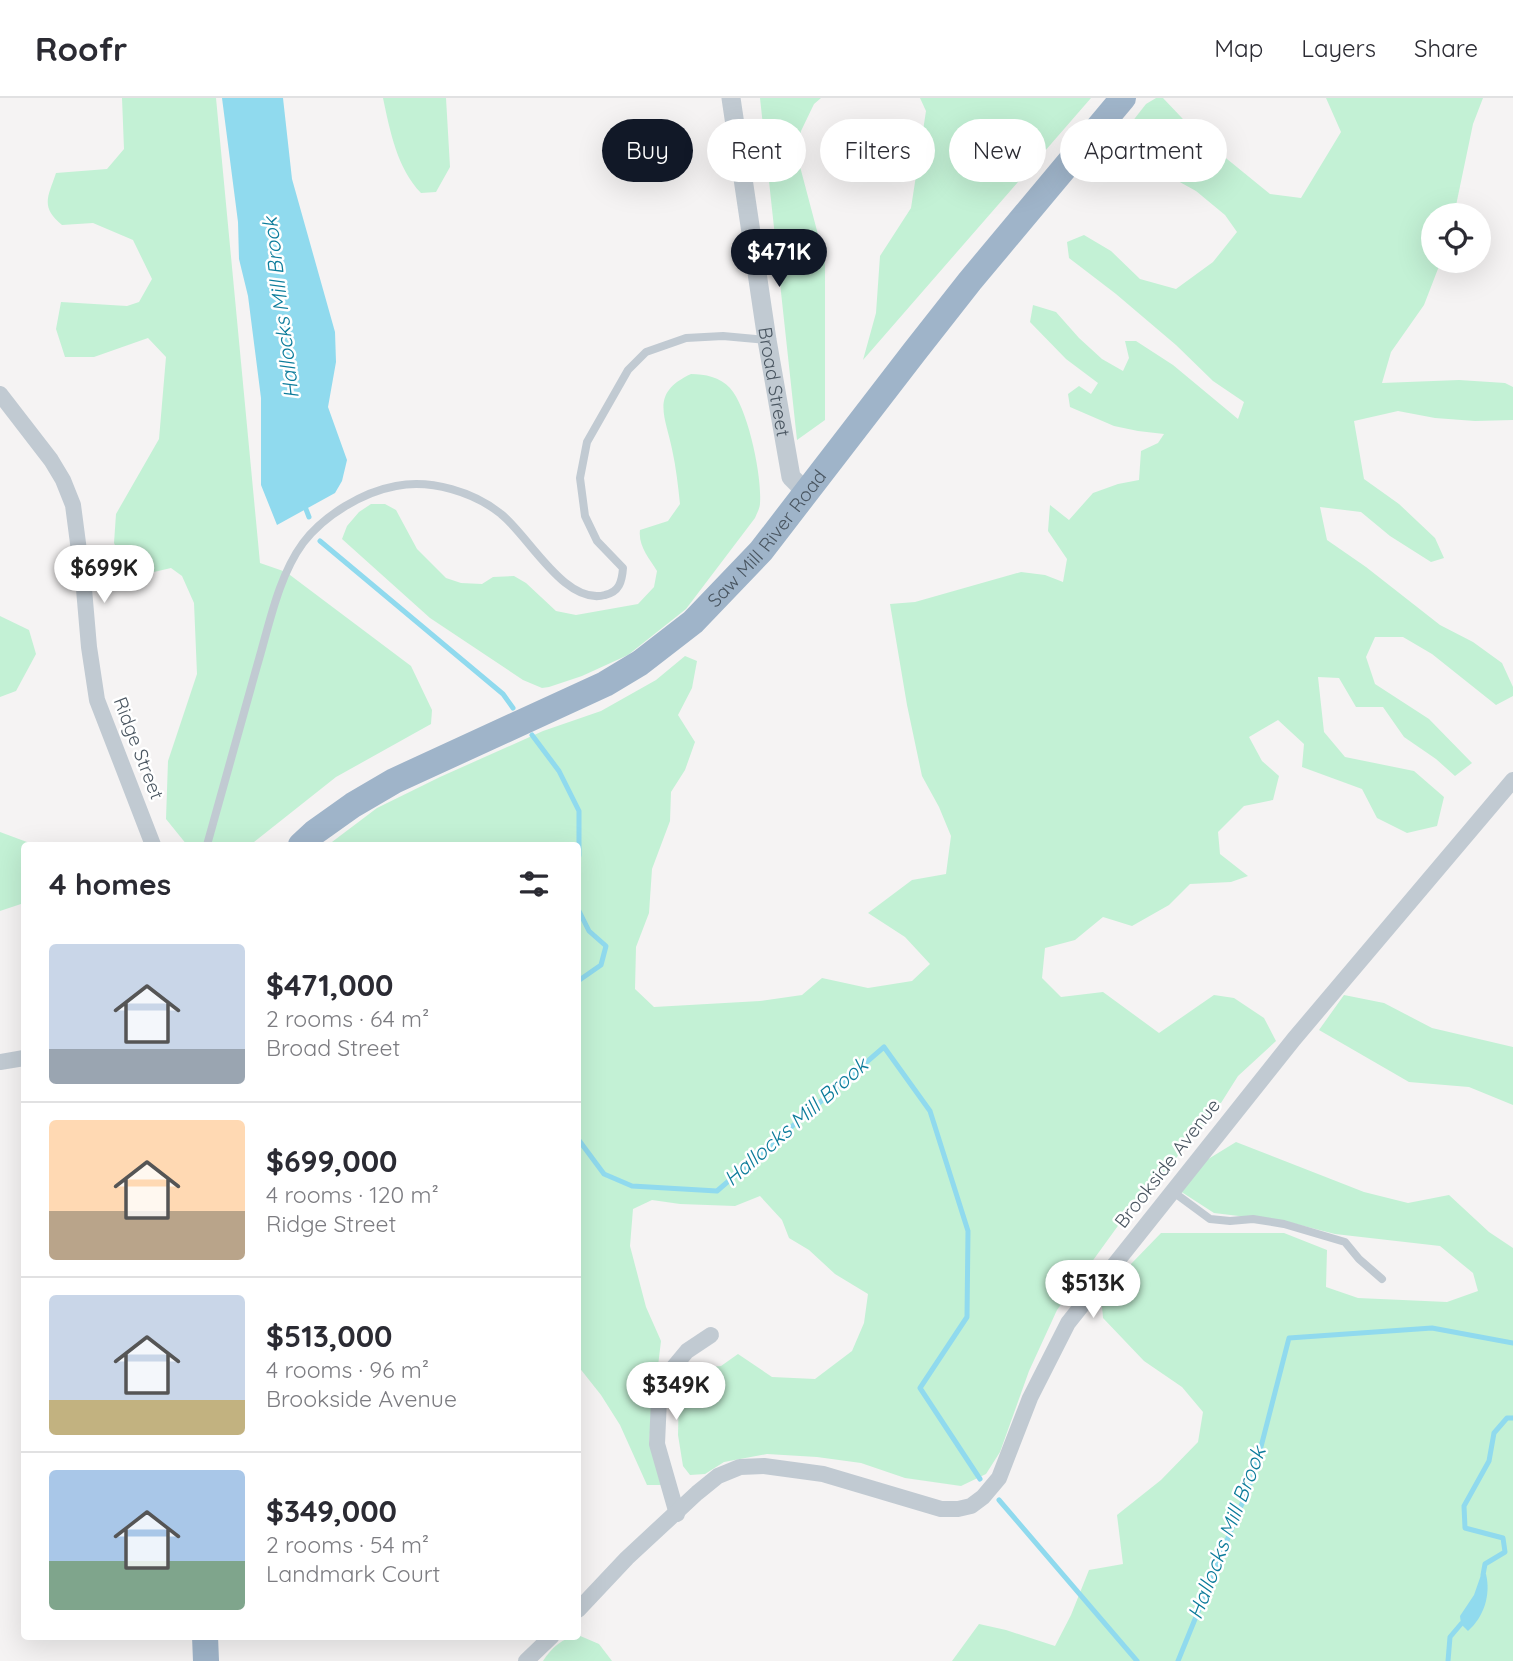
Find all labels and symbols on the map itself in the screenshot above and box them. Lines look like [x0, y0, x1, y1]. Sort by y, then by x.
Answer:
water label: Hallocks Mill Brook [256, 214, 304, 400]
pin: $471K [730, 230, 828, 289]
street label: Broad Street [753, 325, 796, 438]
street label: Saw Mill River Road [702, 465, 831, 612]
pin: $699K [55, 546, 153, 605]
street label: Ridge Street [109, 693, 169, 803]
water label: Hallocks Mill Brook [718, 1050, 874, 1191]
street label: Brookside Avenue [1109, 1093, 1225, 1233]
pin: $513K [1044, 1260, 1142, 1320]
pin: $349K [627, 1362, 725, 1422]
water label: Hallocks Mill Brook [1181, 1441, 1272, 1623]

